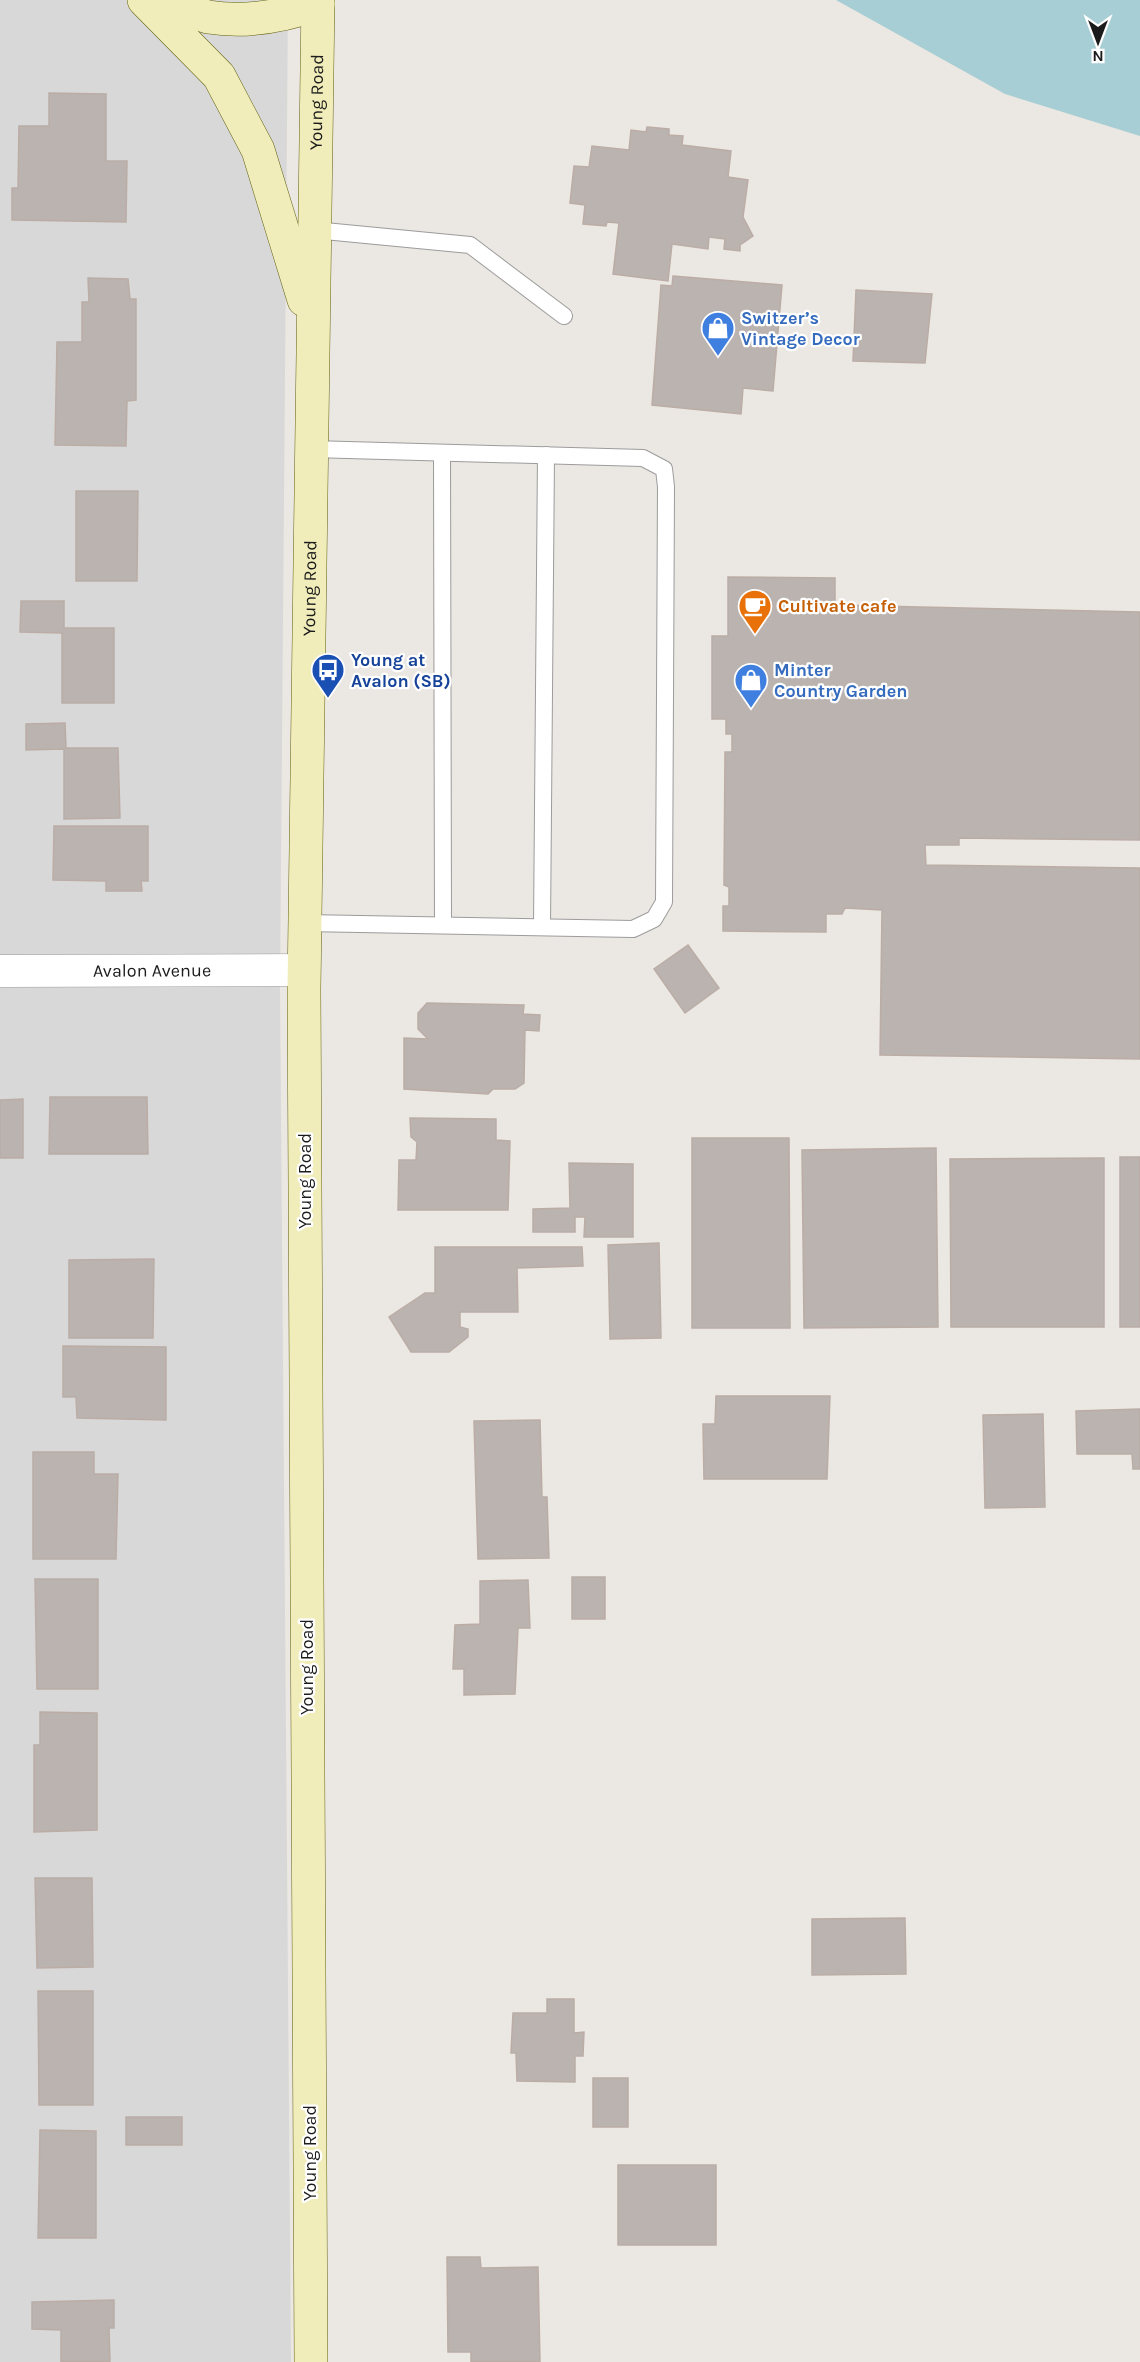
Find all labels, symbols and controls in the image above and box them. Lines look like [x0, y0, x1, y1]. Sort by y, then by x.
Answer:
north arrow [1068, 12, 1128, 72]
text: N [1092, 47, 1104, 66]
street label: Young Road [305, 54, 328, 150]
place label: Switzer’s Vintage Decor [741, 307, 860, 350]
shop icon: Switzer’s Vintage Decor [700, 310, 736, 357]
street label: Young Road [298, 540, 321, 636]
cafe icon: Cultivate cafe [737, 588, 773, 635]
place label: Cultivate cafe [778, 595, 896, 617]
place label: Young at Avalon (SB) [351, 649, 451, 692]
bus stop icon: Young at Avalon (SB) [310, 652, 346, 699]
place label: Minter Country Garden [774, 659, 907, 702]
shop icon: Minter Country Garden [733, 662, 769, 709]
street label: Avalon Avenue [93, 959, 211, 982]
street label: Young Road [294, 1133, 316, 1229]
street label: Young Road [296, 1619, 318, 1715]
street label: Young Road [299, 2105, 321, 2201]

